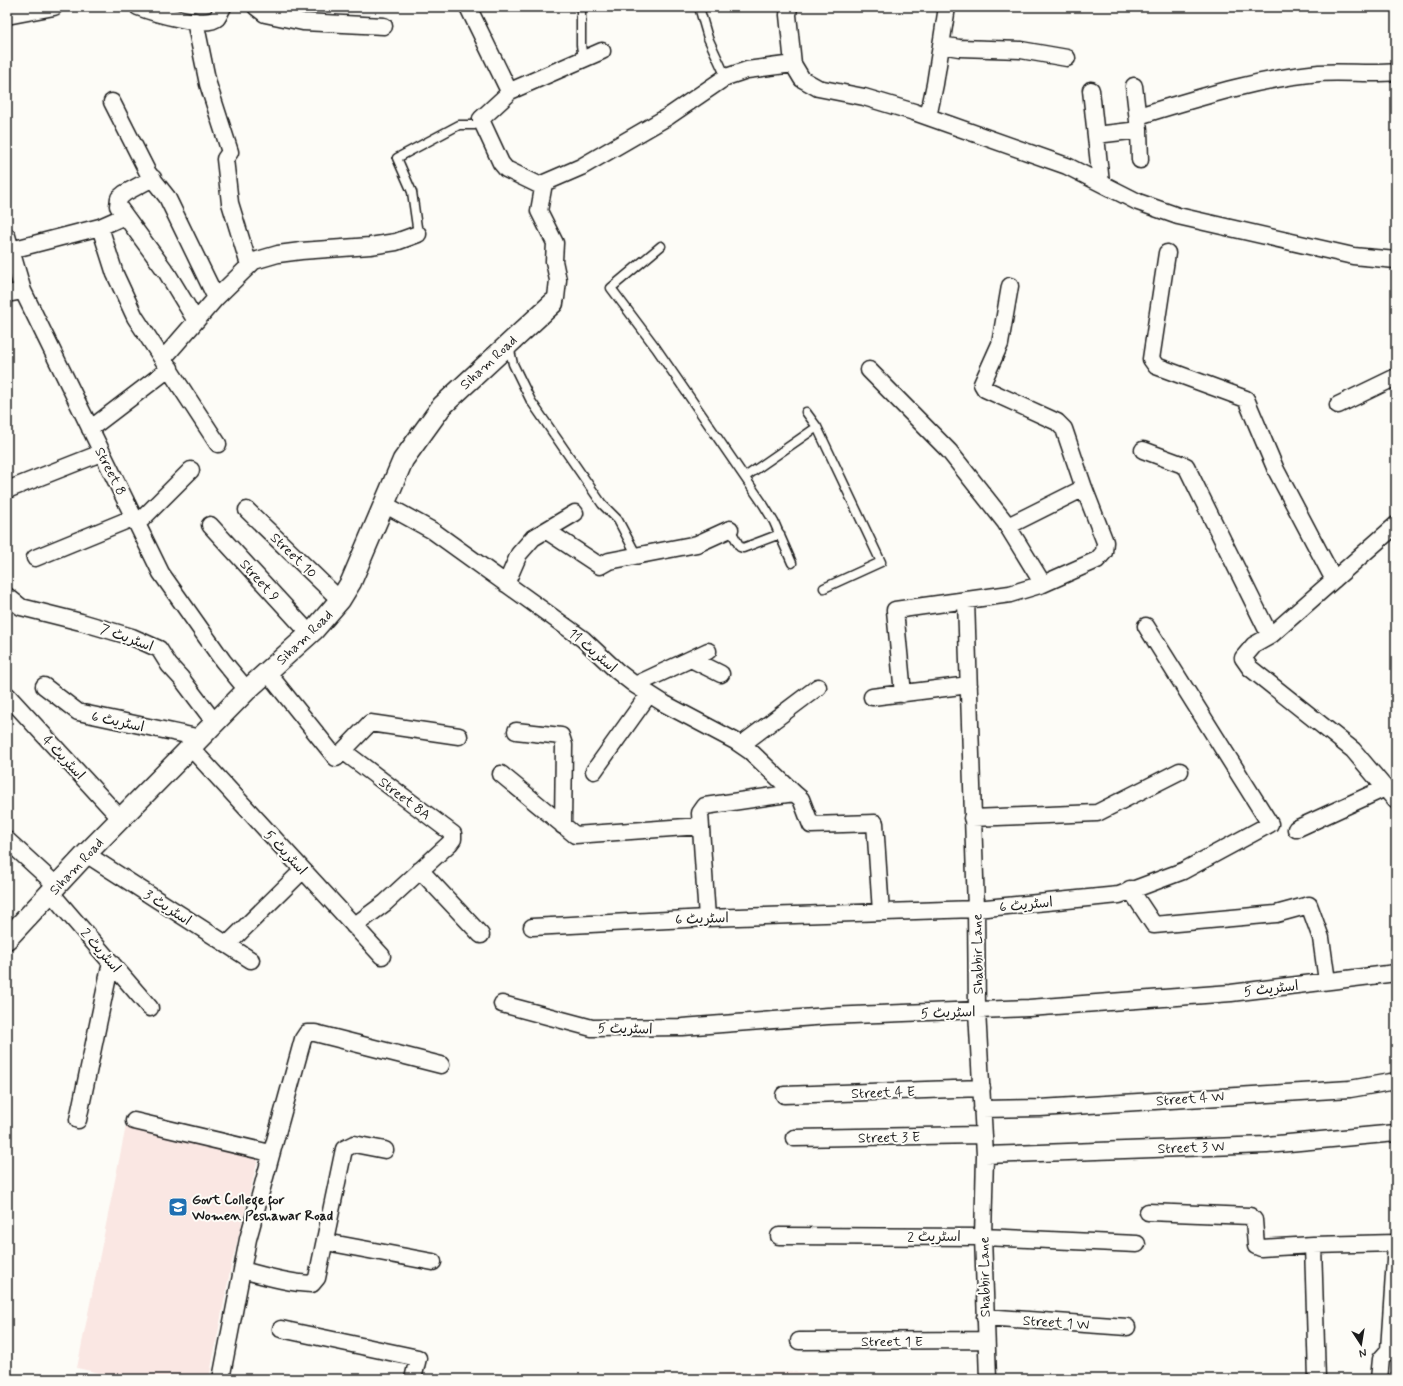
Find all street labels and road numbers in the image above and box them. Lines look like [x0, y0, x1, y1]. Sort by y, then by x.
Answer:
street label: Siham Road [456, 332, 521, 394]
street label: Street 8 [90, 444, 130, 499]
street label: Street 10 [266, 529, 320, 582]
street label: Street 9 [236, 556, 283, 606]
street label: Siham Road [273, 606, 337, 669]
street label: اسٹریٹ 7 [98, 620, 156, 656]
street label: اسٹریٹ 11 [564, 625, 620, 677]
street label: اسٹریٹ 6 [90, 708, 146, 736]
street label: اسٹریٹ 4 [38, 732, 88, 784]
street label: Street 8A [375, 773, 434, 824]
street label: اسٹریٹ 5 [260, 826, 311, 879]
street label: Siham Road [46, 834, 108, 899]
street label: اسٹریٹ 3 [140, 886, 195, 930]
street label: اسٹریٹ 6 [998, 893, 1054, 917]
street label: اسٹریٹ 6 [675, 909, 729, 929]
street label: Shabbir Lane [968, 914, 988, 994]
street label: اسٹریٹ 2 [76, 925, 125, 977]
street label: اسٹریٹ 5 [1243, 977, 1299, 1001]
street label: اسٹریٹ 5 [920, 1003, 976, 1023]
street label: اسٹریٹ 5 [597, 1020, 653, 1038]
street label: Street 4 E [851, 1083, 915, 1103]
street label: Street 4 W [1155, 1088, 1225, 1110]
street label: Street 3 E [858, 1128, 920, 1148]
street label: Street 3 W [1157, 1138, 1225, 1158]
street label: اسٹریٹ 2 [907, 1228, 961, 1246]
street label: Shabbir Lane [975, 1237, 995, 1317]
street label: Street 1 W [1022, 1312, 1090, 1334]
street label: Street 1 E [861, 1333, 923, 1351]

